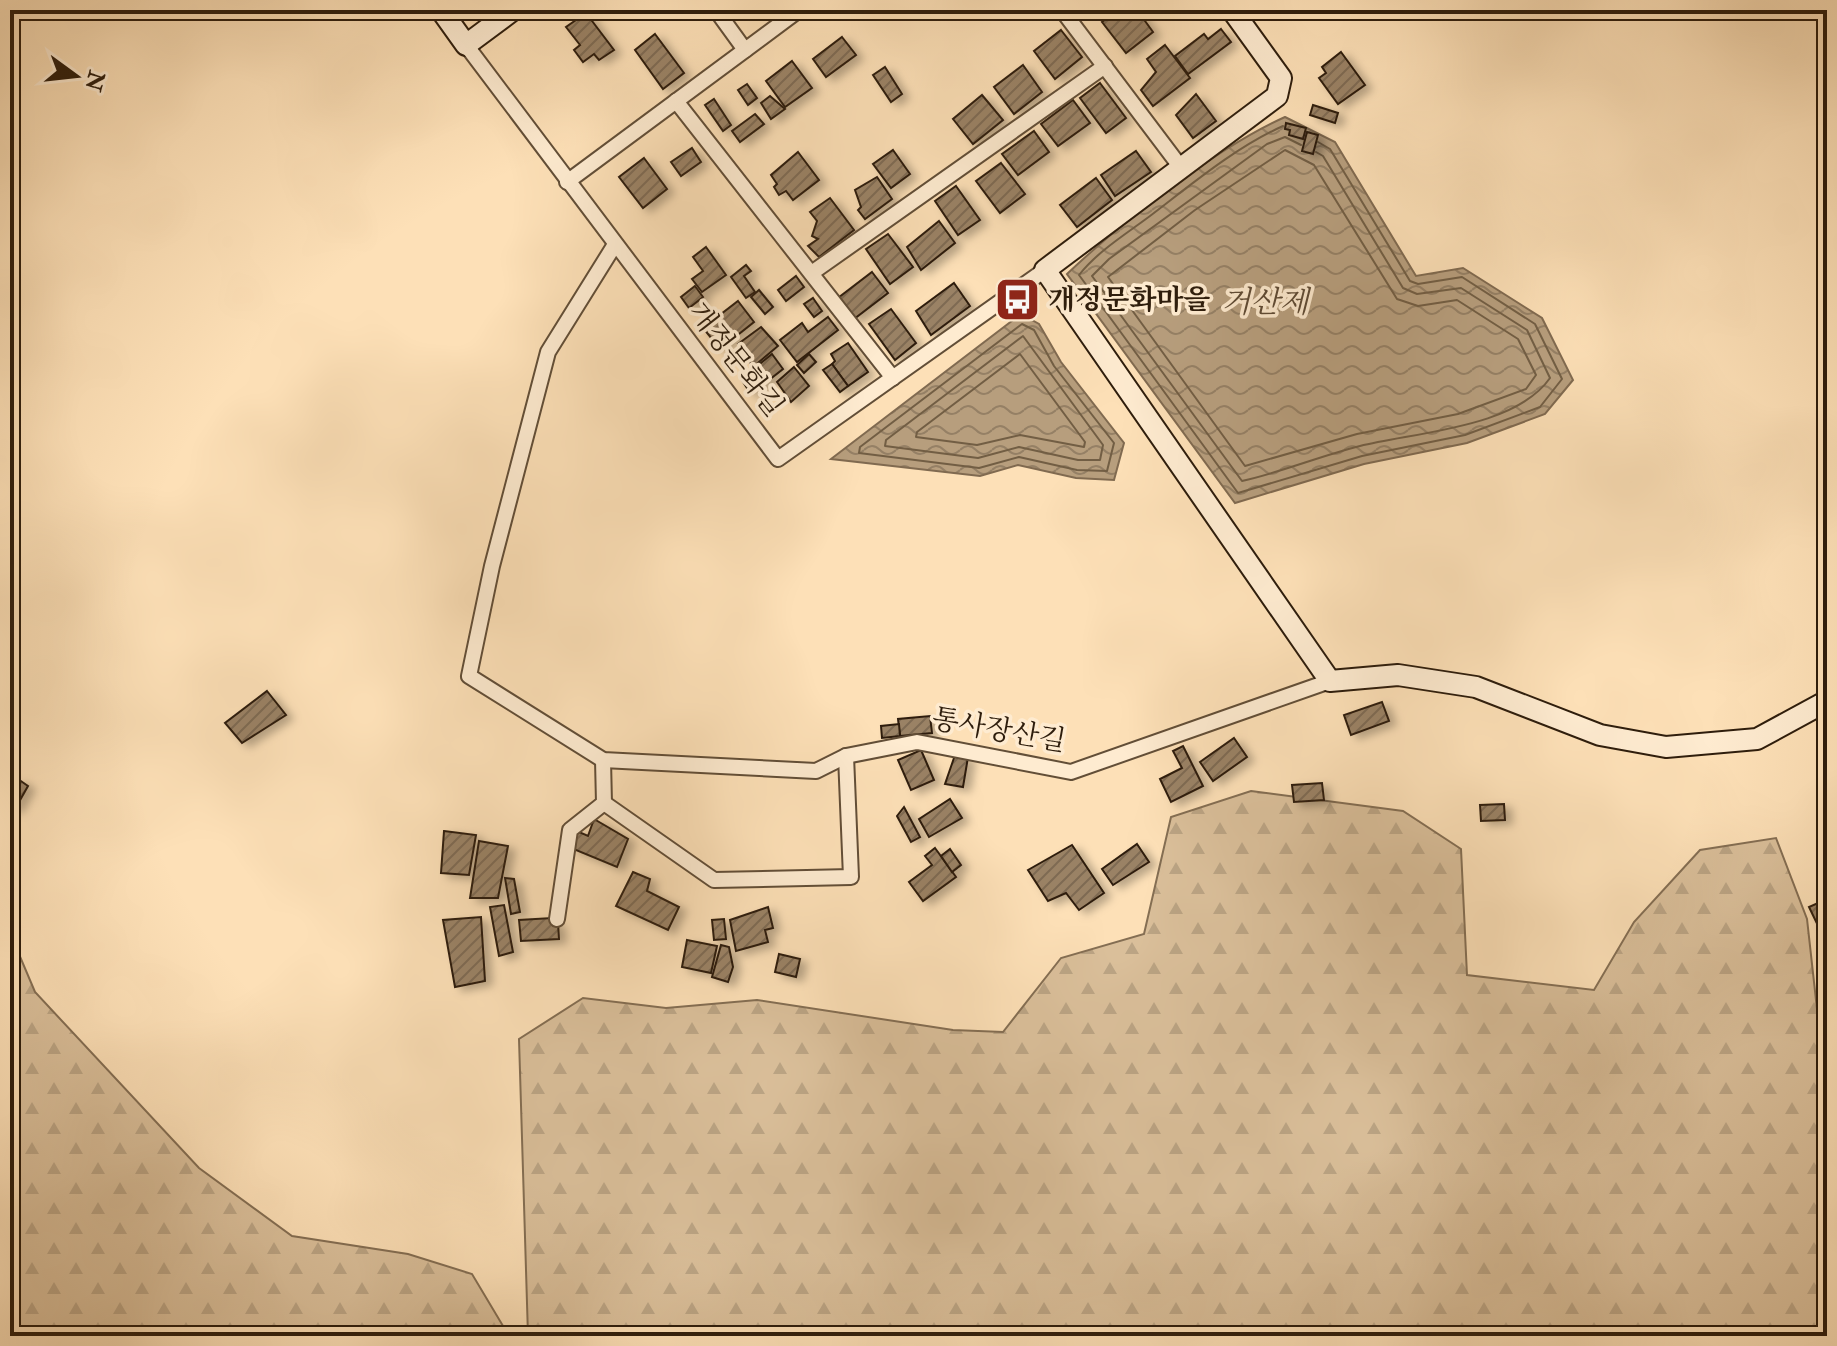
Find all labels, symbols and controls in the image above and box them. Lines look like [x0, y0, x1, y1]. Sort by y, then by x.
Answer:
north arrow [36, 36, 116, 116]
text: N [78, 67, 111, 94]
bus stop icon: 개정문화마을 [993, 275, 1041, 323]
place label: 개정문화마을 [1048, 283, 1210, 318]
water label: 거산제 [1222, 284, 1311, 321]
street label: 개정문화길 [680, 296, 791, 424]
street label: 통사장산길 [929, 702, 1068, 759]

